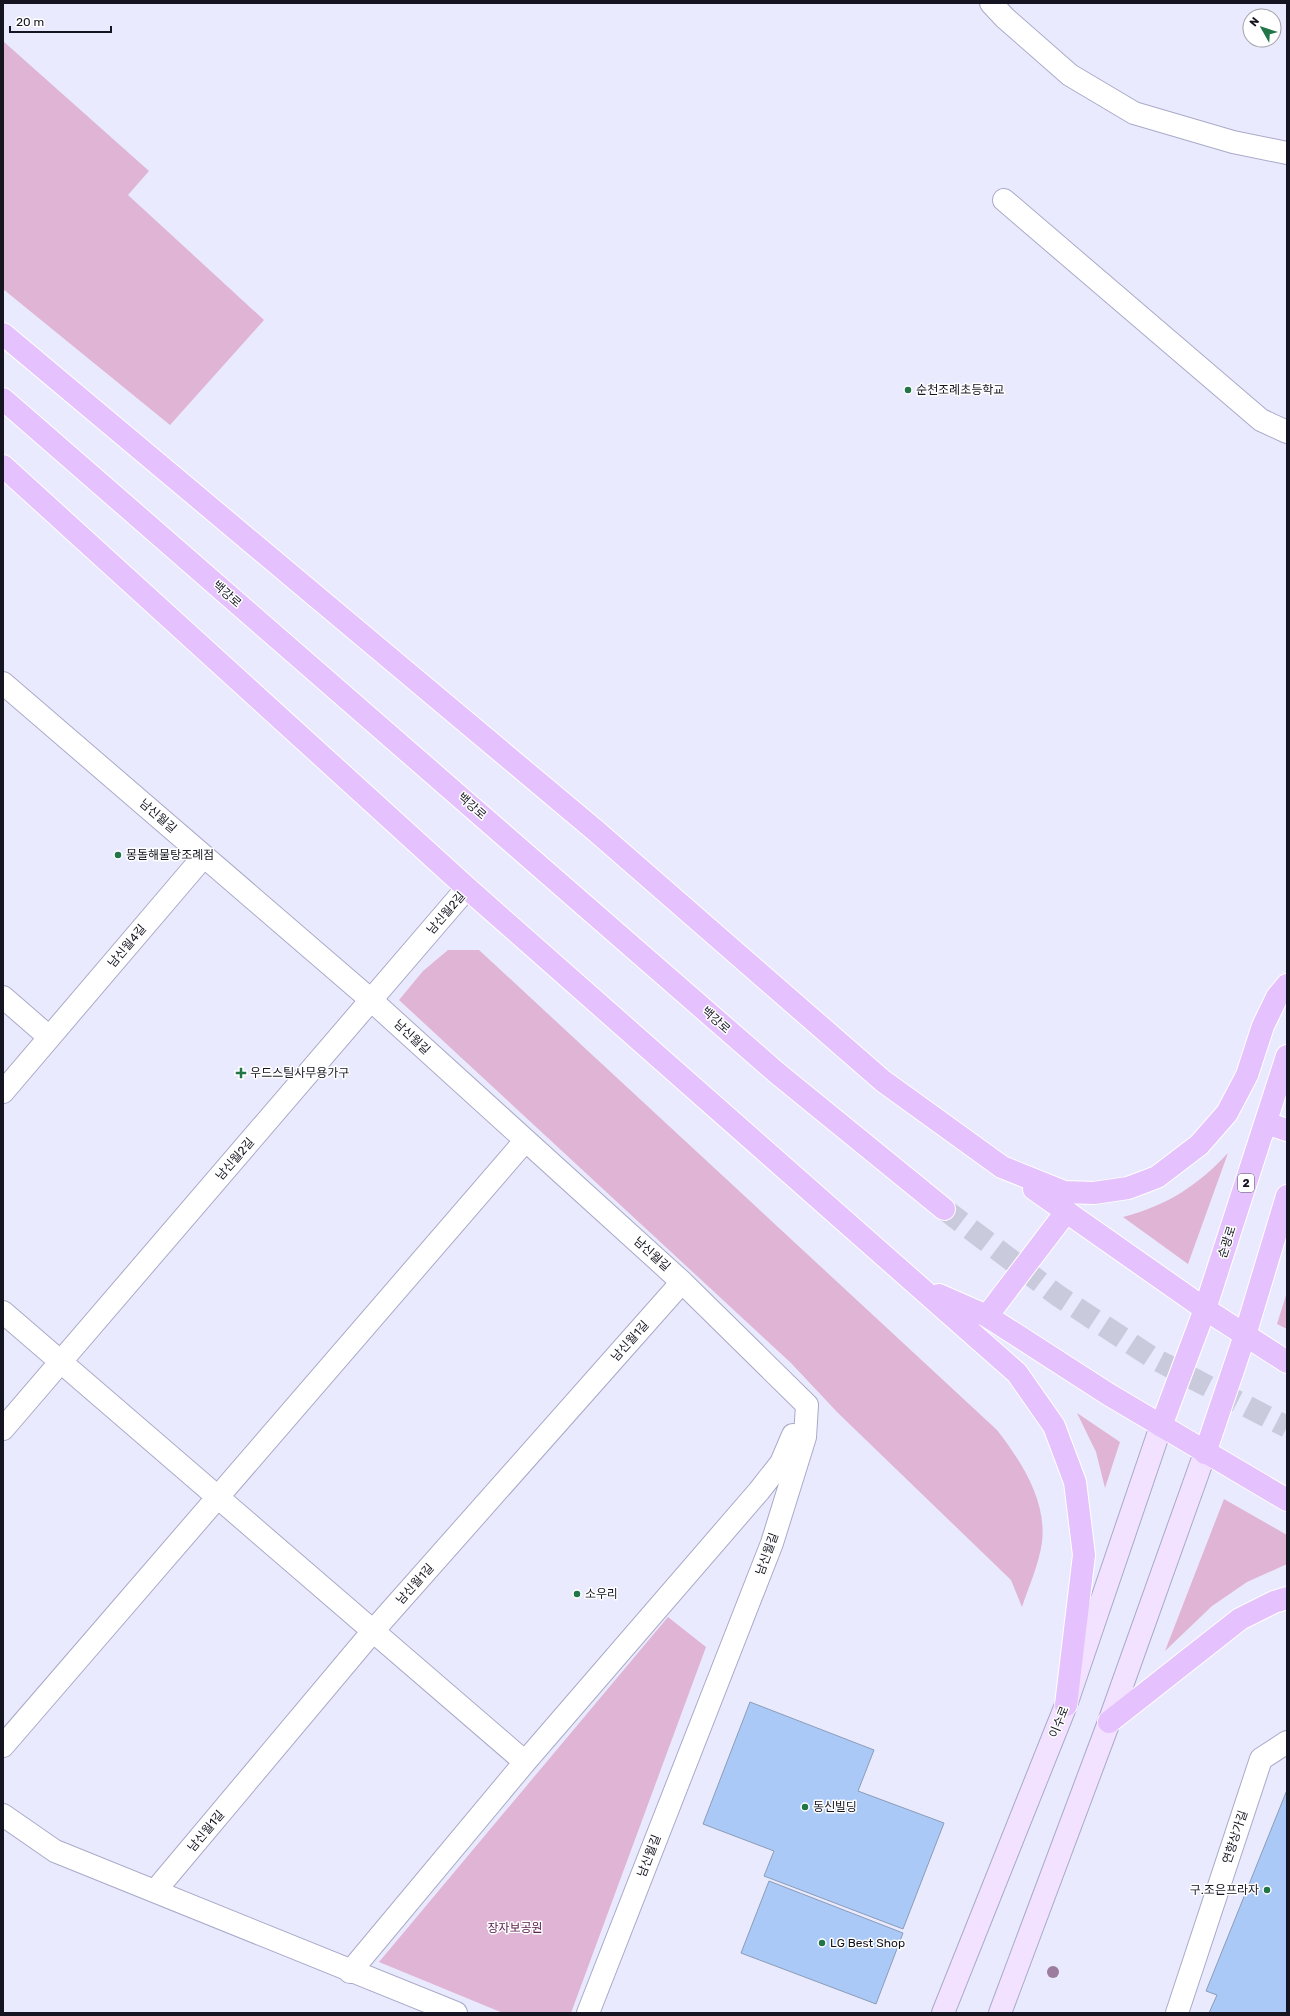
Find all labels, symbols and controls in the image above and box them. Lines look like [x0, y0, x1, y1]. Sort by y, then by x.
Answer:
scale bar [10, 8, 111, 34]
north arrow [1242, 8, 1282, 48]
text: 20 m [16, 15, 44, 29]
text: N [1247, 15, 1262, 29]
place label: 순천조례초등학교 [916, 383, 1004, 397]
marker: 순천조례초등학교 [903, 385, 913, 395]
street label: 백강로 [210, 578, 244, 610]
street label: 백강로 [455, 790, 489, 822]
street label: 남신월길 [137, 796, 179, 836]
place label: 몽돌해물탕조례점 [126, 848, 214, 862]
marker: 몽돌해물탕조례점 [113, 850, 123, 860]
street label: 남신월2길 [424, 889, 468, 937]
street label: 남신월4길 [105, 922, 149, 970]
street label: 백강로 [699, 1004, 733, 1036]
street label: 남신월길 [391, 1017, 433, 1057]
place label: 우드스틸사무용가구 [250, 1066, 349, 1080]
marker: 우드스틸사무용가구 [235, 1067, 247, 1079]
street label: 남신월2길 [213, 1135, 257, 1183]
road number: 2 [1238, 1174, 1254, 1192]
street label: 순광로 [1215, 1224, 1239, 1260]
street label: 남신월길 [631, 1234, 673, 1274]
street label: 남신월1길 [608, 1318, 652, 1364]
street label: 남신월길 [753, 1531, 781, 1577]
street label: 남신월1길 [393, 1561, 437, 1607]
place label: 소우리 [585, 1587, 618, 1601]
marker: 소우리 [572, 1589, 582, 1599]
street label: 이수로 [1046, 1704, 1072, 1740]
place label: 동신빌딩 [813, 1800, 857, 1814]
marker: 동신빌딩 [800, 1802, 810, 1812]
street label: 남신월1길 [185, 1808, 227, 1854]
street label: 연향상가길 [1220, 1809, 1250, 1865]
street label: 남신월길 [635, 1833, 663, 1879]
place label: 구.조은프라자 [1190, 1883, 1259, 1897]
marker: 구.조은프라자 [1262, 1885, 1272, 1895]
park label: 장자보공원 [487, 1921, 543, 1935]
place label: LG Best Shop [830, 1936, 905, 1950]
marker: LG Best Shop [817, 1938, 827, 1948]

